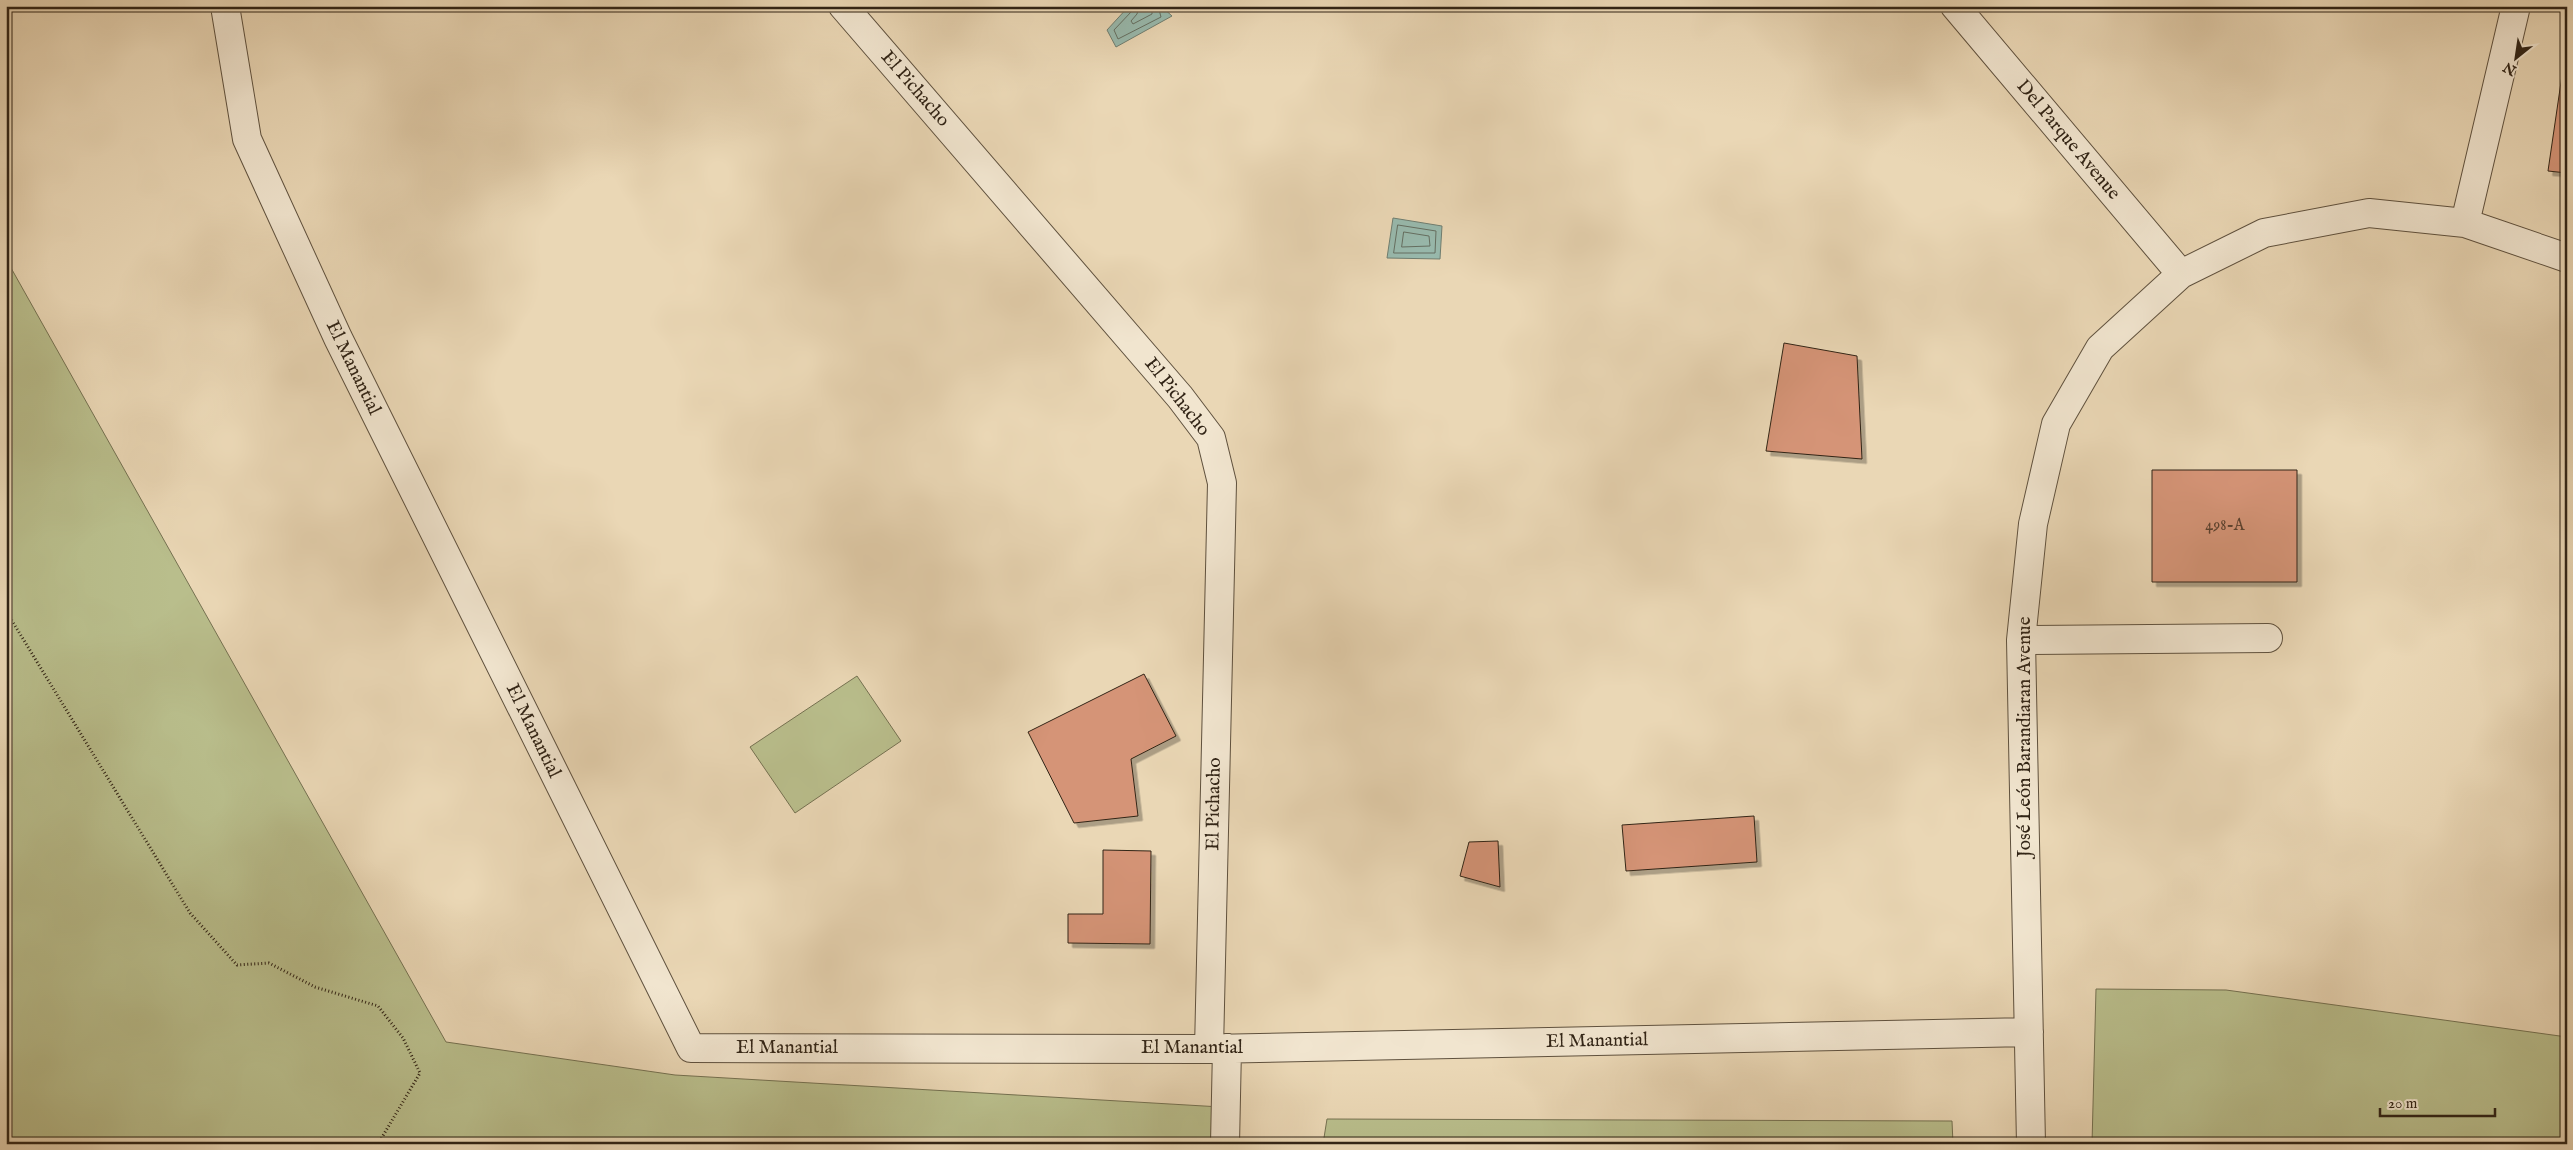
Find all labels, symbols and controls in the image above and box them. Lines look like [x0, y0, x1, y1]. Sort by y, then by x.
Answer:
north arrow [2490, 32, 2540, 82]
street label: El Pichacho [875, 46, 955, 132]
text: N [2500, 58, 2521, 80]
street label: Del Parque Avenue [2011, 75, 2125, 205]
street label: El Manantial [320, 317, 386, 420]
street label: El Pichacho [1139, 353, 1215, 441]
house number: 498-A [2205, 516, 2246, 536]
street label: José León Barandiaran Avenue [2013, 616, 2037, 859]
street label: El Manantial [500, 680, 566, 783]
street label: El Pichacho [1201, 757, 1227, 851]
street label: El Manantial [1546, 1028, 1649, 1054]
street label: El Manantial [736, 1036, 839, 1060]
street label: El Manantial [1141, 1036, 1244, 1060]
scale bar [2380, 1085, 2496, 1117]
text: 20 m [2388, 1094, 2418, 1113]

